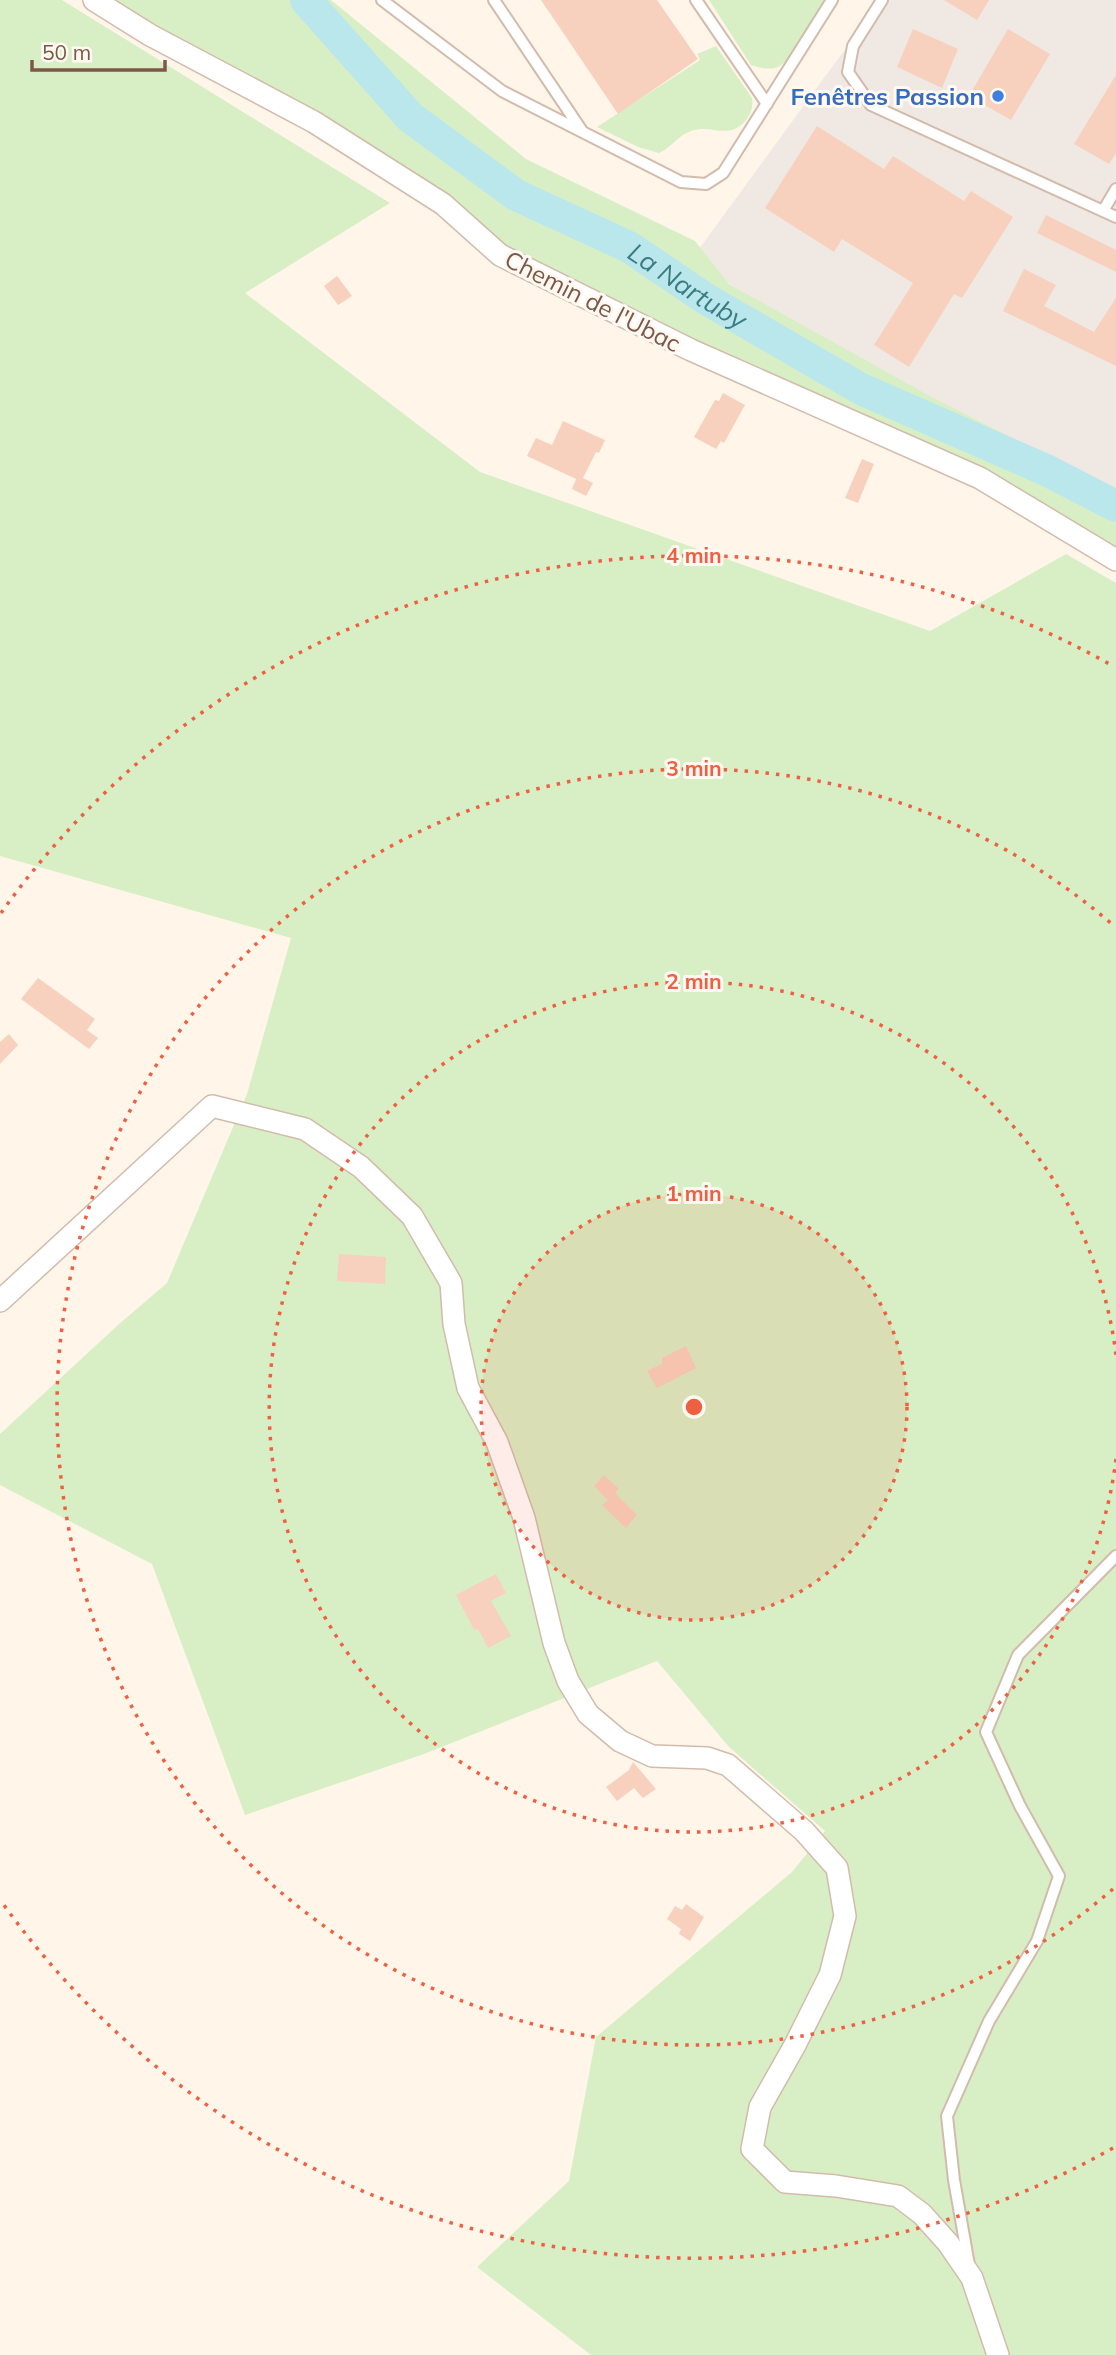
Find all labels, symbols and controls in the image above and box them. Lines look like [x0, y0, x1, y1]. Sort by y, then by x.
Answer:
scale bar [32, 28, 164, 72]
text: 50 m [42, 39, 91, 65]
place label: Fenêtres Passion [791, 81, 984, 111]
marker: Fenêtres Passion [990, 88, 1006, 104]
water label: La Nartuby [622, 235, 754, 337]
street label: Chemin de l'Ubac [500, 244, 686, 358]
text: 4 min [666, 542, 722, 568]
text: 3 min [666, 755, 722, 781]
text: 2 min [666, 968, 722, 994]
text: 1 min [666, 1180, 722, 1206]
centre of rings [682, 1395, 706, 1419]

